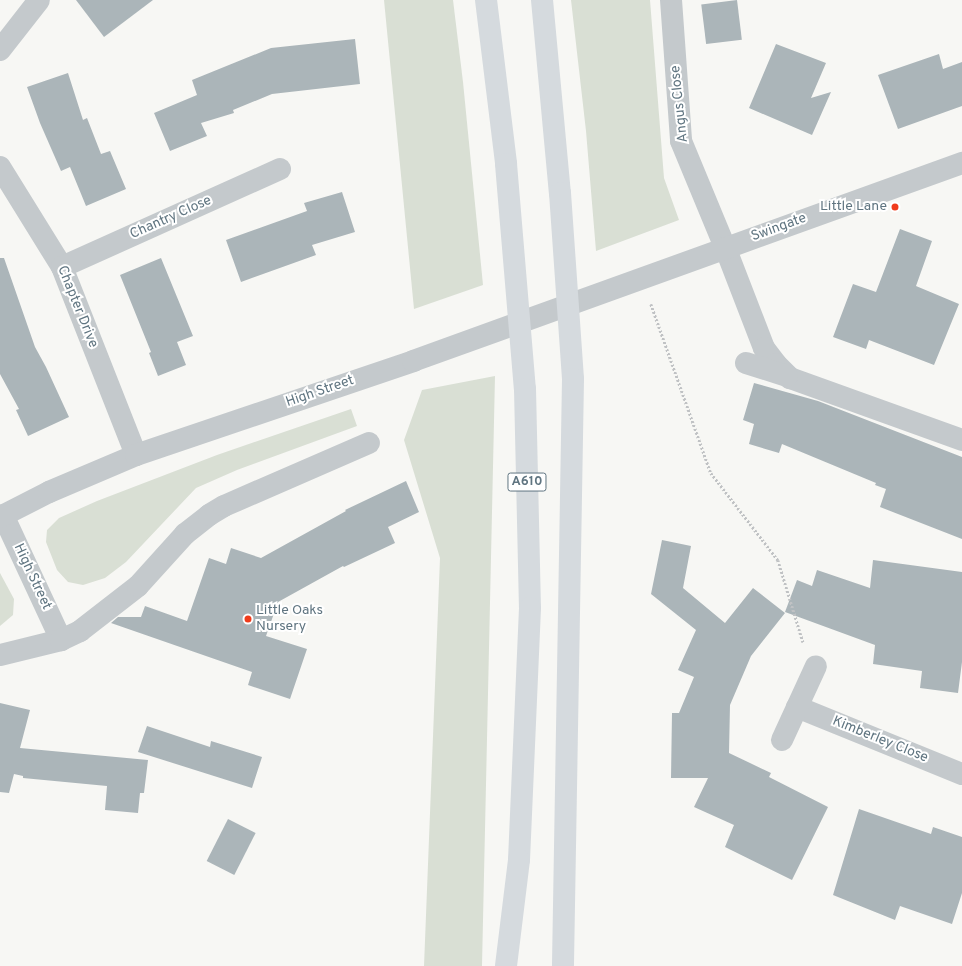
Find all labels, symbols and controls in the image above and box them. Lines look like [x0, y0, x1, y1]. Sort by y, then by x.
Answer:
street label: Angus Close [668, 65, 692, 143]
street label: Chantry Close [128, 193, 214, 243]
place label: Little Lane [820, 199, 887, 215]
marker: Little Lane [890, 202, 900, 212]
street label: Swingate [749, 210, 809, 246]
street label: Chapter Drive [53, 263, 101, 351]
street label: High Street [284, 373, 356, 411]
road number: A610 [507, 471, 547, 493]
street label: High Street [9, 541, 55, 613]
place label: Little Oaks Nursery [256, 603, 323, 636]
marker: Little Oaks Nursery [243, 614, 253, 624]
street label: Kimberley Close [830, 713, 930, 767]

